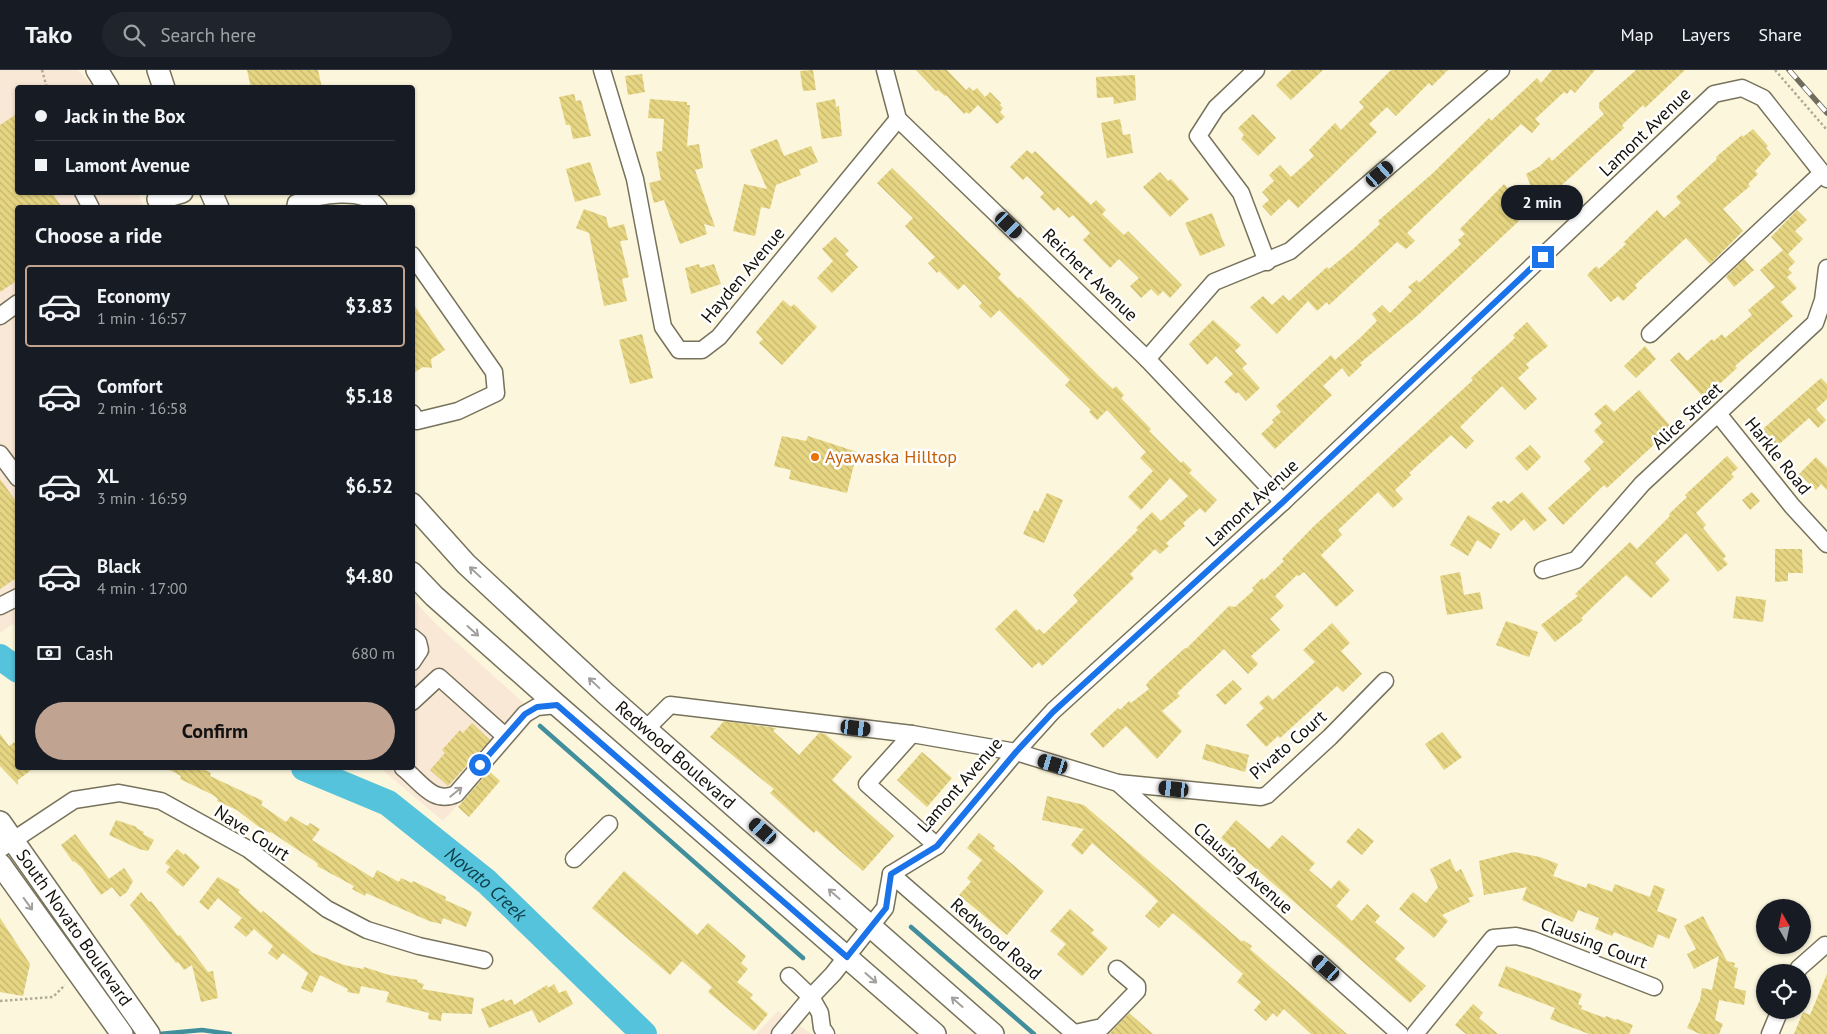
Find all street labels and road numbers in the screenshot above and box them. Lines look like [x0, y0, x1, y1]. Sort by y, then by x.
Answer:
street label: Lamont Avenue [1594, 82, 1695, 181]
street label: Hayden Avenue [696, 222, 790, 327]
street label: Reichert Avenue [1038, 223, 1143, 326]
street label: Alice Street [1647, 377, 1727, 454]
street label: Harkle Road [1740, 412, 1817, 499]
street label: Lamont Avenue [1200, 454, 1303, 551]
street label: Redwood Boulevard [611, 695, 741, 814]
street label: Pivato Court [1244, 705, 1331, 784]
street label: Lamont Avenue [912, 732, 1007, 837]
street label: Nave Court [210, 800, 294, 865]
street label: Clausing Avenue [1189, 817, 1298, 919]
street label: South Novato Boulevard [12, 844, 138, 1010]
street label: Redwood Road [946, 893, 1047, 985]
street label: Clausing Court [1537, 912, 1651, 973]

